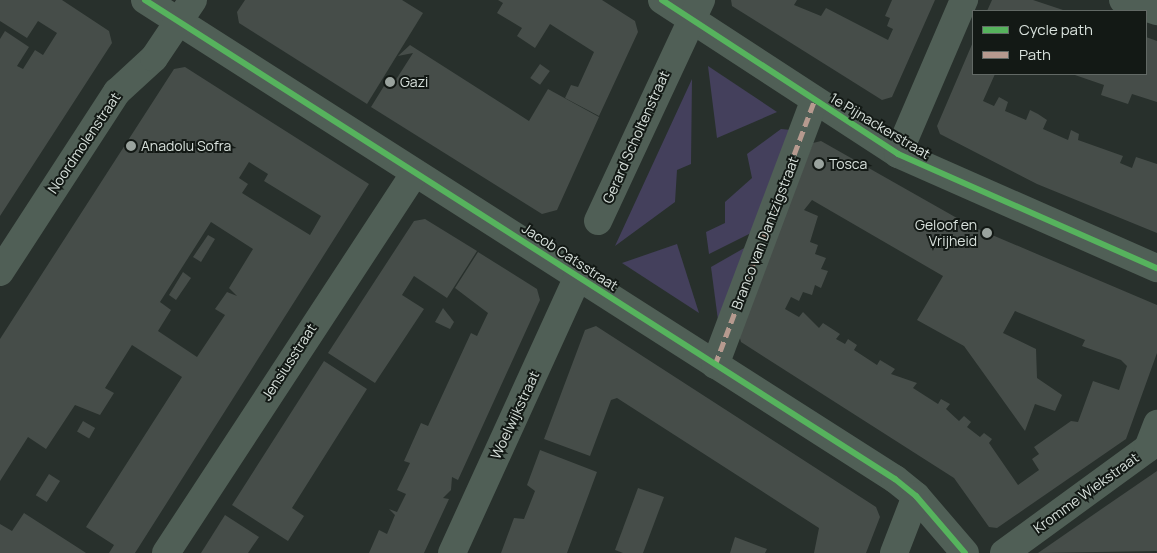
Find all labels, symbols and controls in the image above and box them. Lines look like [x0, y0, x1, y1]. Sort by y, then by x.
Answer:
legend [972, 10, 1147, 75]
text: Cycle path [1019, 19, 1093, 40]
text: Path [1019, 44, 1051, 65]
street label: Gerard Scholtenstraat [599, 68, 673, 206]
place label: Gazi [400, 74, 428, 90]
marker: Gazi [384, 76, 396, 88]
street label: Noordmolenstraat [44, 89, 124, 197]
street label: 1e Pijnackerstraat [827, 89, 933, 163]
place label: Anadolu Sofra [141, 138, 231, 154]
marker: Anadolu Sofra [125, 140, 137, 152]
street label: Branco van Dantzigstraat [728, 154, 802, 312]
place label: Tosca [829, 156, 867, 172]
marker: Tosca [813, 158, 825, 170]
place label: Geloof en Vrijheid [915, 217, 977, 250]
street label: Jacob Catsstraat [519, 220, 621, 294]
marker: Geloof en Vrijheid [981, 227, 993, 239]
street label: Jensiusstraat [258, 321, 320, 403]
street label: Woelwijkstraat [487, 368, 543, 462]
street label: Kromme Wiekstraat [1030, 449, 1142, 537]

